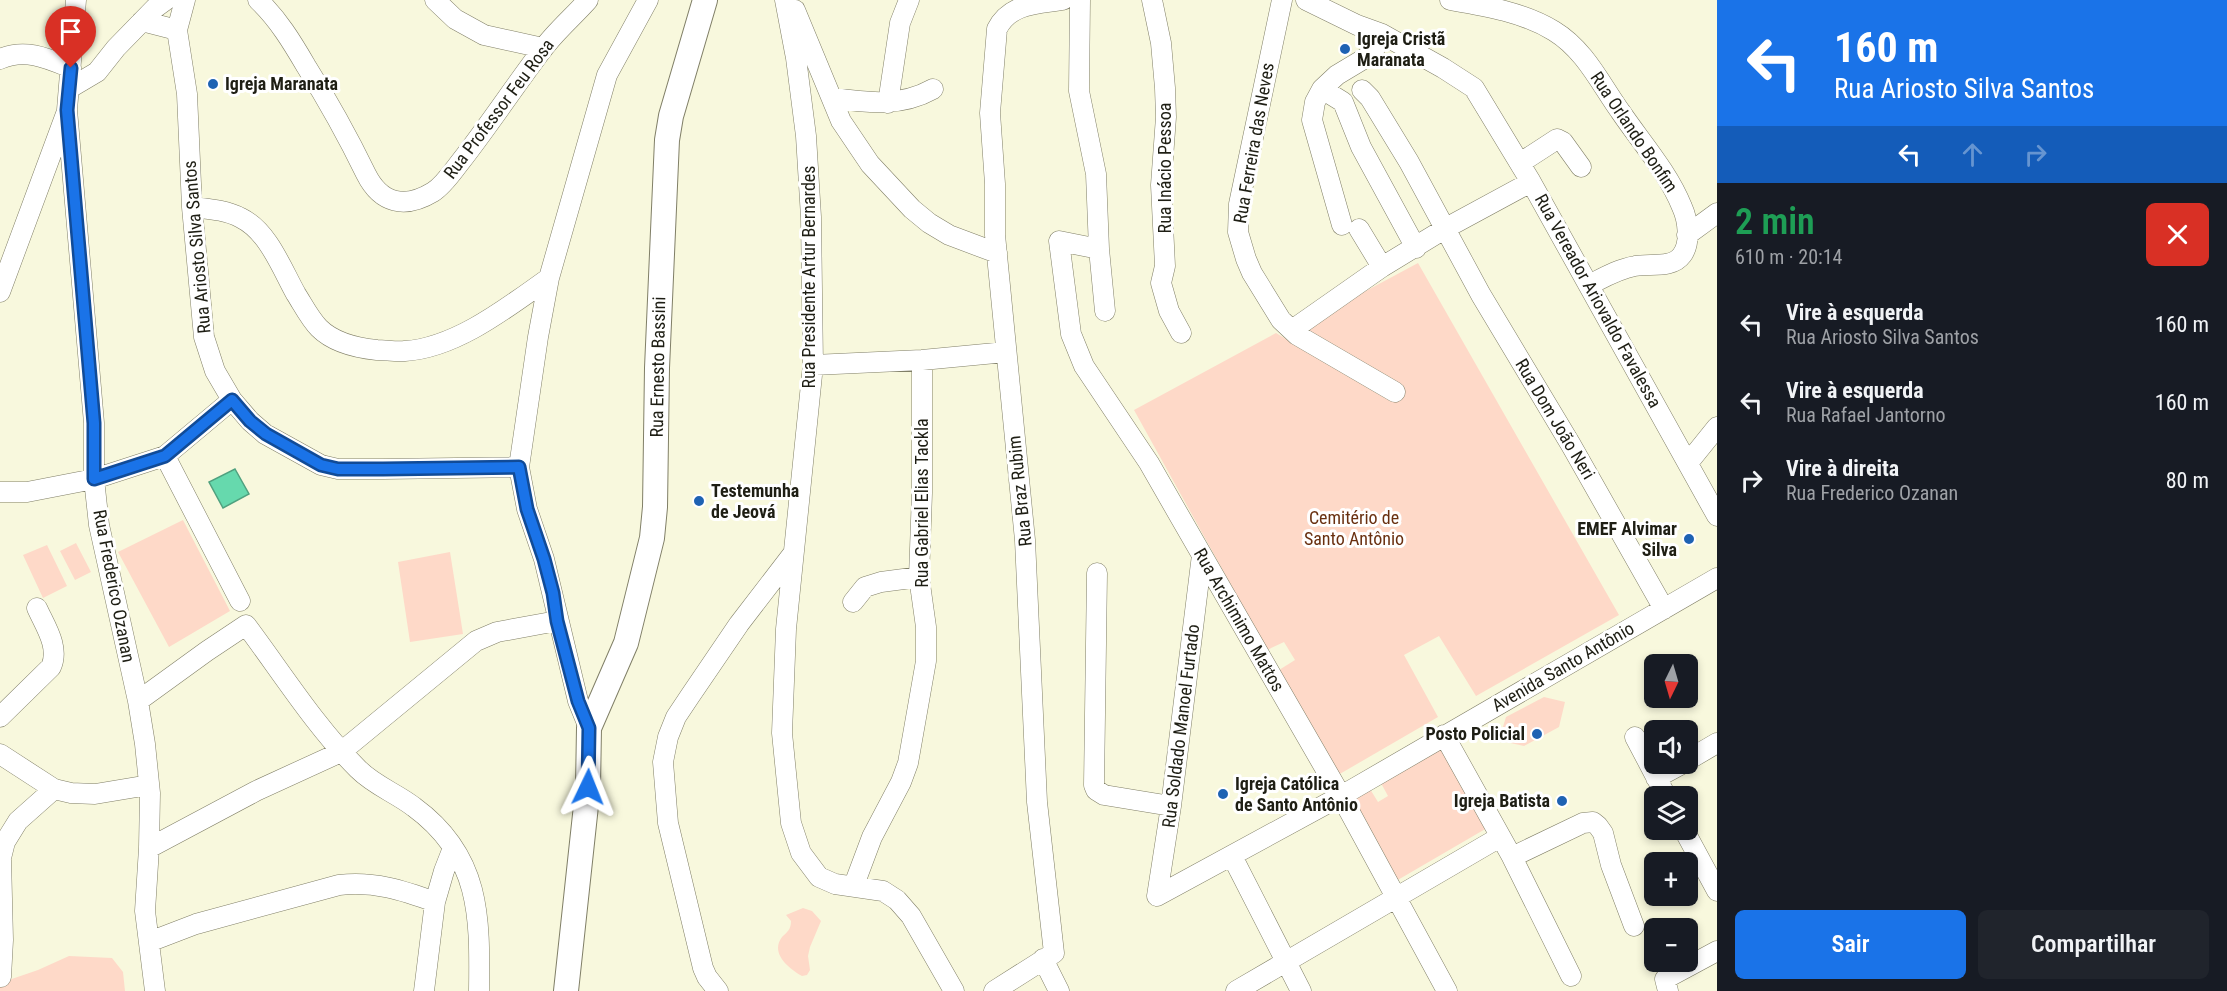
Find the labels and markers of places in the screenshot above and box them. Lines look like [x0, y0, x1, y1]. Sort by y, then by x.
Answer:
pin [45, 6, 96, 68]
place label: Igreja Cristã Maranata [1357, 28, 1445, 70]
marker: Igreja Cristã Maranata [1338, 42, 1352, 56]
place label: Igreja Maranata [225, 73, 338, 94]
marker: Igreja Maranata [206, 77, 220, 91]
place label: Testemunha de Jeová [711, 480, 799, 522]
marker: Testemunha de Jeová [692, 494, 706, 508]
place label: EMEF Alvimar Silva [1577, 518, 1677, 560]
marker: EMEF Alvimar Silva [1682, 532, 1696, 546]
place label: Posto Policial [1425, 723, 1525, 744]
marker: Posto Policial [1530, 727, 1544, 741]
place label: Igreja Católica de Santo Antônio [1235, 773, 1358, 815]
marker: Igreja Católica de Santo Antônio [1216, 787, 1230, 801]
place label: Igreja Batista [1454, 790, 1550, 811]
marker: Igreja Batista [1555, 794, 1569, 808]

